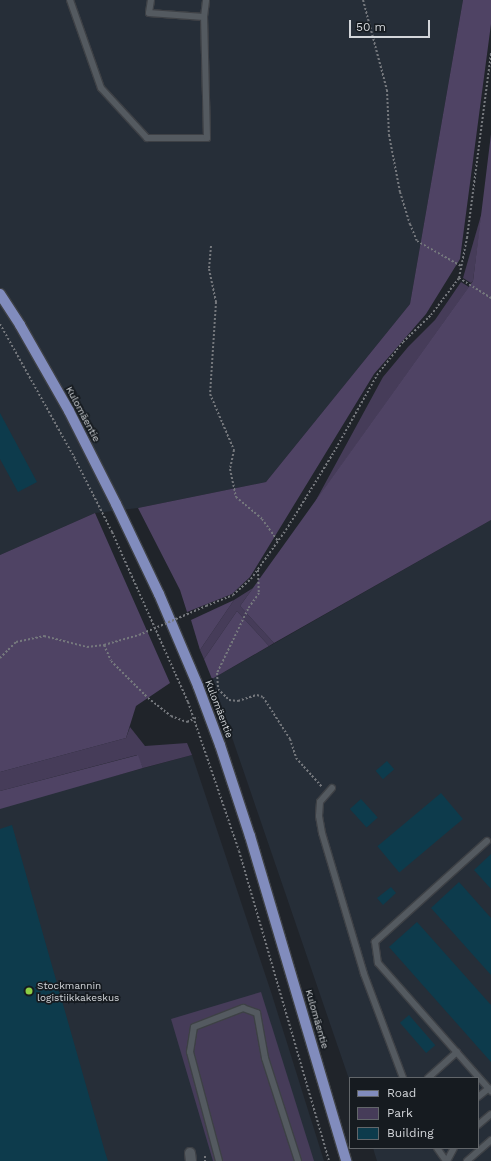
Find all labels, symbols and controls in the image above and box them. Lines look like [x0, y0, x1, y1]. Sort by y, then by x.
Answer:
scale bar [351, 12, 432, 38]
text: 50 m [356, 20, 386, 34]
street label: Kulomäentie [63, 384, 103, 444]
street label: Kulomäentie [202, 678, 236, 740]
place label: Stockmannin logistiikkakeskus [37, 979, 119, 1002]
marker: Stockmannin logistiikkakeskus [24, 986, 34, 996]
street label: Kulomäentie [303, 988, 331, 1050]
legend [349, 1077, 479, 1149]
text: Road [387, 1086, 416, 1100]
text: Park [387, 1106, 413, 1120]
text: Building [387, 1126, 434, 1140]

